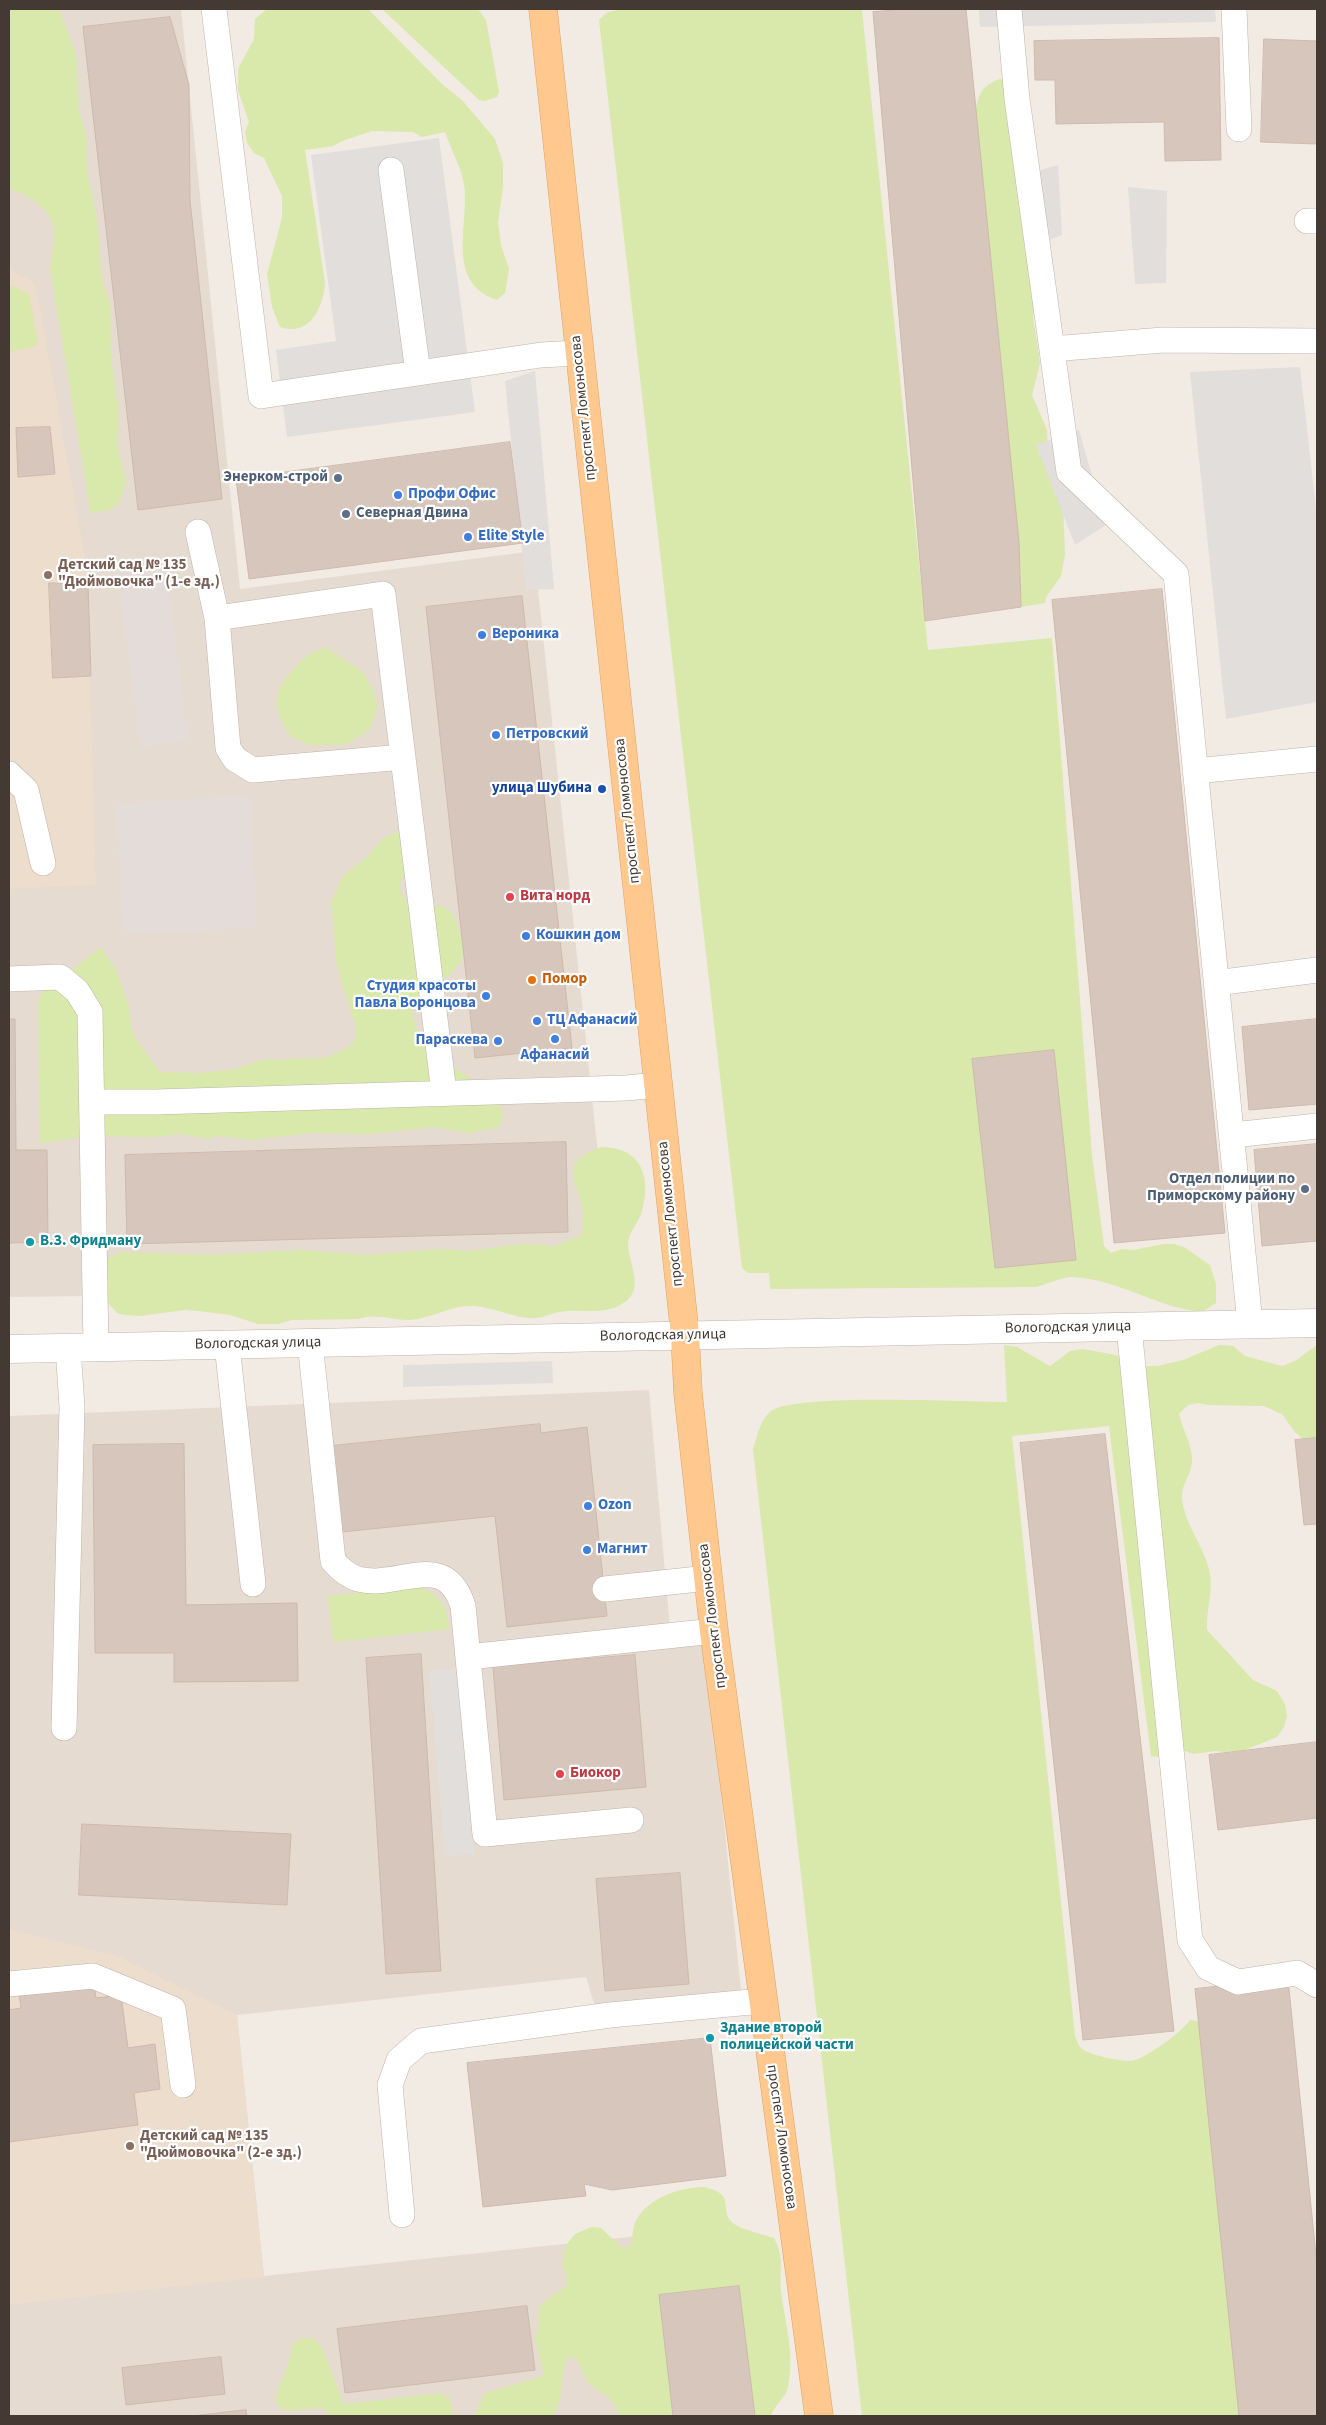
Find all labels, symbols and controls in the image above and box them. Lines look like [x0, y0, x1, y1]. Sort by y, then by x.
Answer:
street label: проспект Ломоносова [567, 334, 601, 482]
place label: Энерком-строй [223, 469, 328, 487]
marker: Энерком-строй [332, 472, 344, 484]
place label: Профи Офис [408, 486, 496, 504]
marker: Профи Офис [392, 489, 404, 501]
place label: Северная Двина [356, 505, 468, 523]
marker: Северная Двина [340, 508, 352, 520]
place label: Elite Style [478, 528, 544, 546]
marker: Elite Style [462, 531, 474, 543]
place label: Детский сад № 135 "Дюймовочка" (1-е зд.) [58, 557, 220, 592]
marker: Детский сад № 135 "Дюймовочка" (1-е зд.) [42, 569, 54, 581]
place label: Вероника [492, 626, 559, 644]
marker: Вероника [476, 629, 488, 641]
place label: Петровский [506, 726, 588, 744]
marker: Петровский [490, 729, 502, 741]
street label: проспект Ломоносова [611, 737, 645, 885]
place label: улица Шубина [492, 780, 592, 798]
marker: улица Шубина [596, 783, 608, 795]
place label: Вита норд [520, 888, 590, 906]
marker: Вита норд [504, 891, 516, 903]
place label: Кошкин дом [536, 927, 621, 945]
marker: Кошкин дом [520, 930, 532, 942]
place label: Помор [542, 971, 587, 989]
marker: Помор [526, 974, 538, 986]
place label: Студия красоты Павла Воронцова [355, 978, 476, 1013]
marker: Студия красоты Павла Воронцова [480, 990, 492, 1002]
place label: ТЦ Афанасий [547, 1012, 638, 1030]
marker: ТЦ Афанасий [531, 1015, 543, 1027]
place label: Параскева [415, 1032, 488, 1050]
marker: Афанасий [549, 1033, 561, 1045]
marker: Параскева [492, 1035, 504, 1047]
place label: Афанасий [520, 1047, 590, 1065]
street label: проспект Ломоносова [654, 1140, 688, 1288]
place label: Отдел полиции по Приморскому району [1147, 1171, 1295, 1206]
marker: Отдел полиции по Приморскому району [1299, 1183, 1311, 1195]
place label: В.З. Фридману [40, 1233, 141, 1251]
marker: В.З. Фридману [24, 1236, 36, 1248]
street label: Вологодская улица [1005, 1318, 1131, 1338]
street label: Вологодская улица [600, 1326, 726, 1346]
street label: Вологодская улица [195, 1334, 321, 1354]
place label: Ozon [598, 1497, 632, 1515]
marker: Ozon [582, 1500, 594, 1512]
place label: Магнит [597, 1541, 648, 1559]
street label: проспект Ломоносова [695, 1542, 731, 1690]
marker: Магнит [581, 1544, 593, 1556]
place label: Биокор [570, 1765, 621, 1783]
marker: Биокор [554, 1768, 566, 1780]
place label: Здание второй полицейской части [720, 2020, 854, 2055]
marker: Здание второй полицейской части [704, 2032, 716, 2044]
street label: проспект Ломоносова [762, 2063, 800, 2211]
place label: Детский сад № 135 "Дюймовочка" (2-е зд.) [140, 2128, 302, 2163]
marker: Детский сад № 135 "Дюймовочка" (2-е зд.) [124, 2140, 136, 2152]

